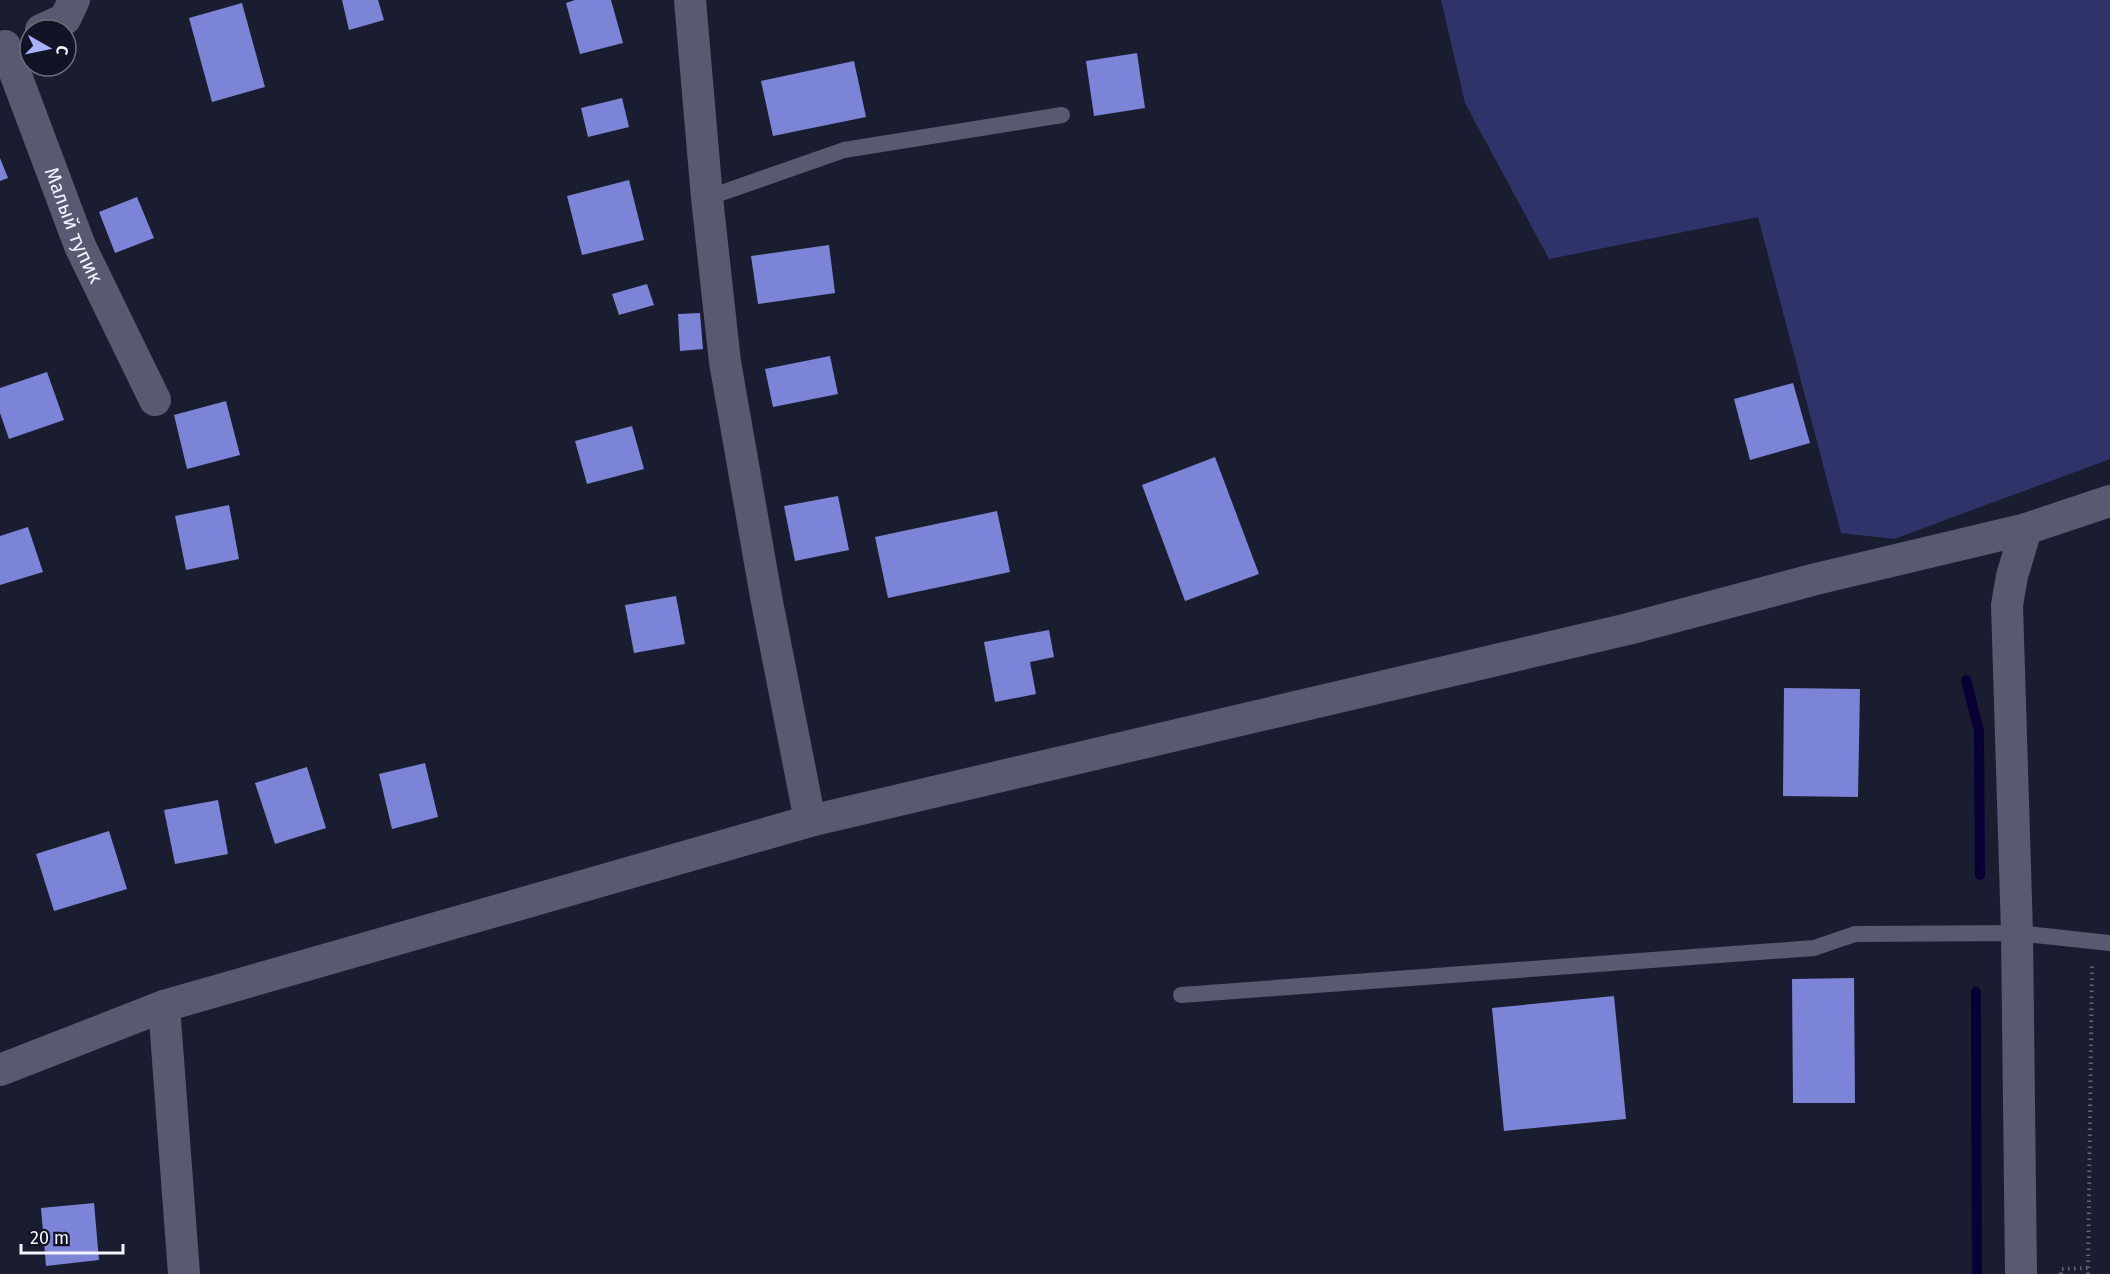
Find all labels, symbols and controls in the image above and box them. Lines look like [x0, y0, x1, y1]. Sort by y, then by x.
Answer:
north arrow [18, 18, 78, 78]
text: С [52, 44, 72, 57]
street label: Малый тупик [40, 164, 109, 288]
scale bar [21, 1217, 123, 1255]
text: 20 m [30, 1227, 69, 1249]

